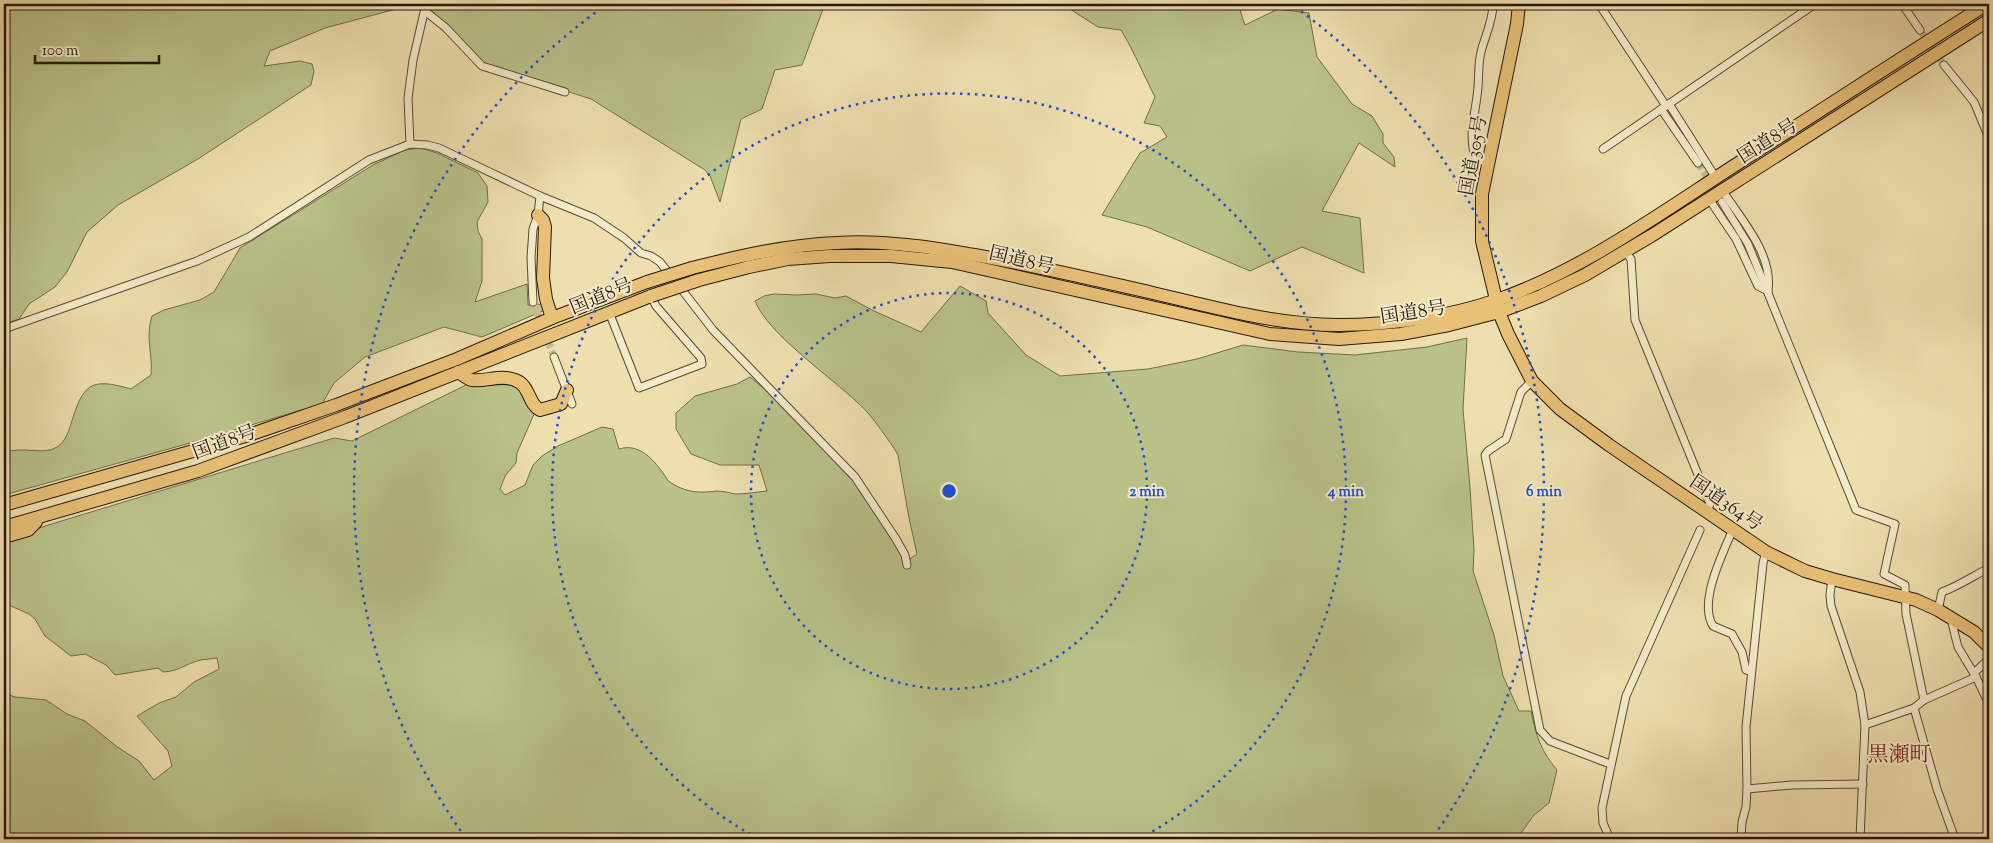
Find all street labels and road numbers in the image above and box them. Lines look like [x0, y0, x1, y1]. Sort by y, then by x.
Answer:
street label: 国道305号 [1454, 113, 1495, 198]
street label: 国道8号 [1733, 113, 1804, 171]
street label: 国道8号 [986, 241, 1057, 282]
street label: 国道8号 [566, 272, 638, 322]
street label: 国道8号 [1378, 295, 1448, 332]
street label: 国道8号 [189, 419, 261, 467]
street label: 国道364号 [1684, 470, 1768, 539]

